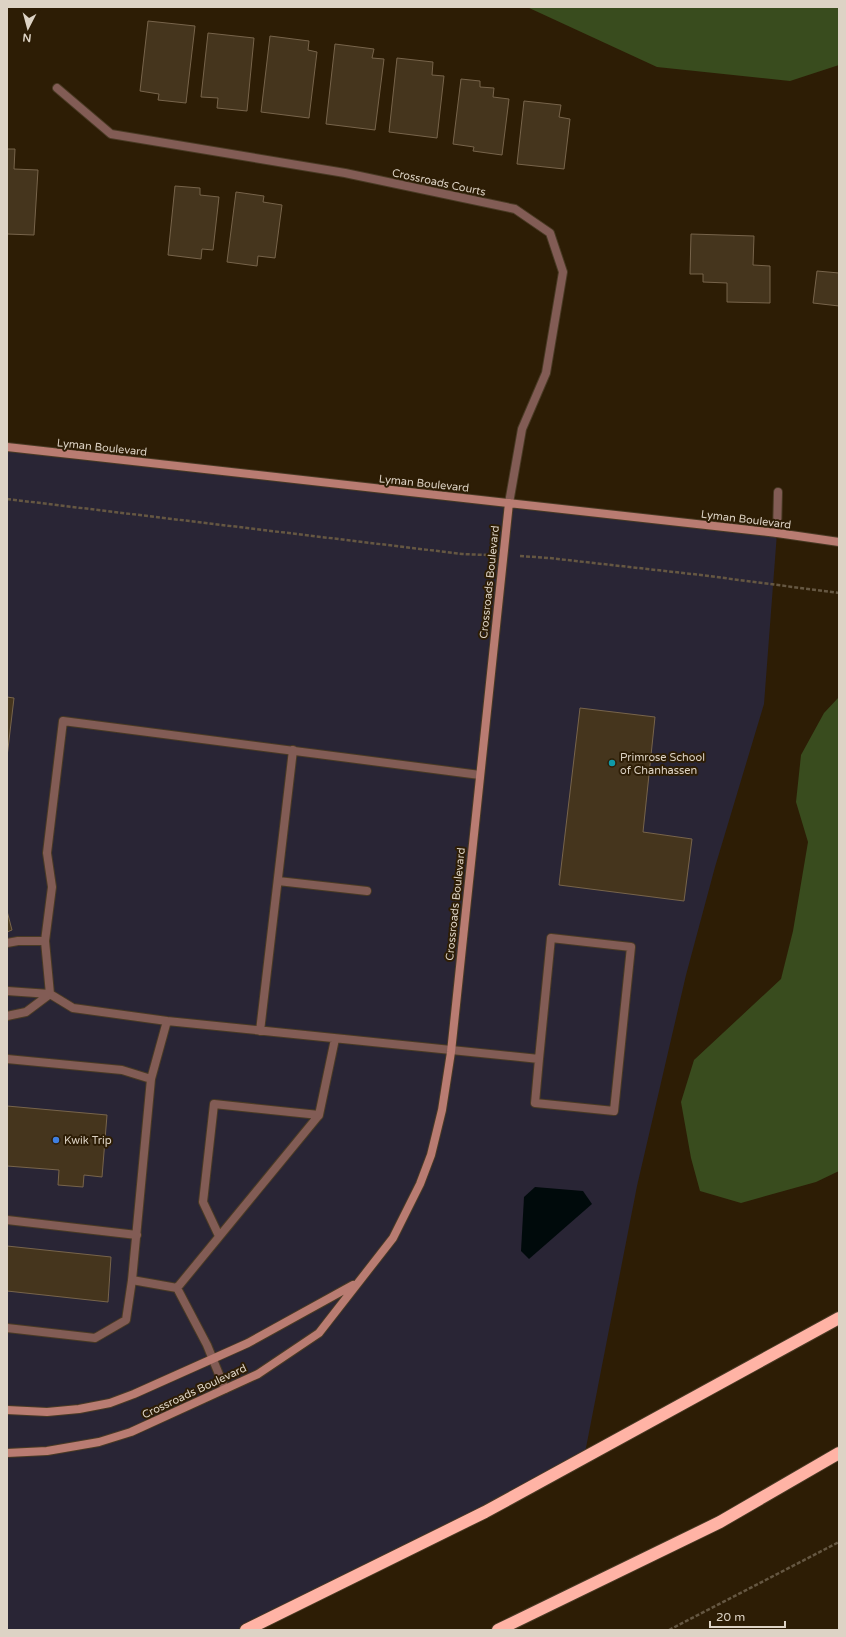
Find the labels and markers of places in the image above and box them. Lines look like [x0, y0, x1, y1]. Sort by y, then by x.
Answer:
place label: Primrose School of Chanhassen [620, 751, 705, 777]
marker: Primrose School of Chanhassen [607, 758, 617, 768]
place label: Kwik Trip [64, 1134, 112, 1147]
marker: Kwik Trip [51, 1135, 61, 1145]

